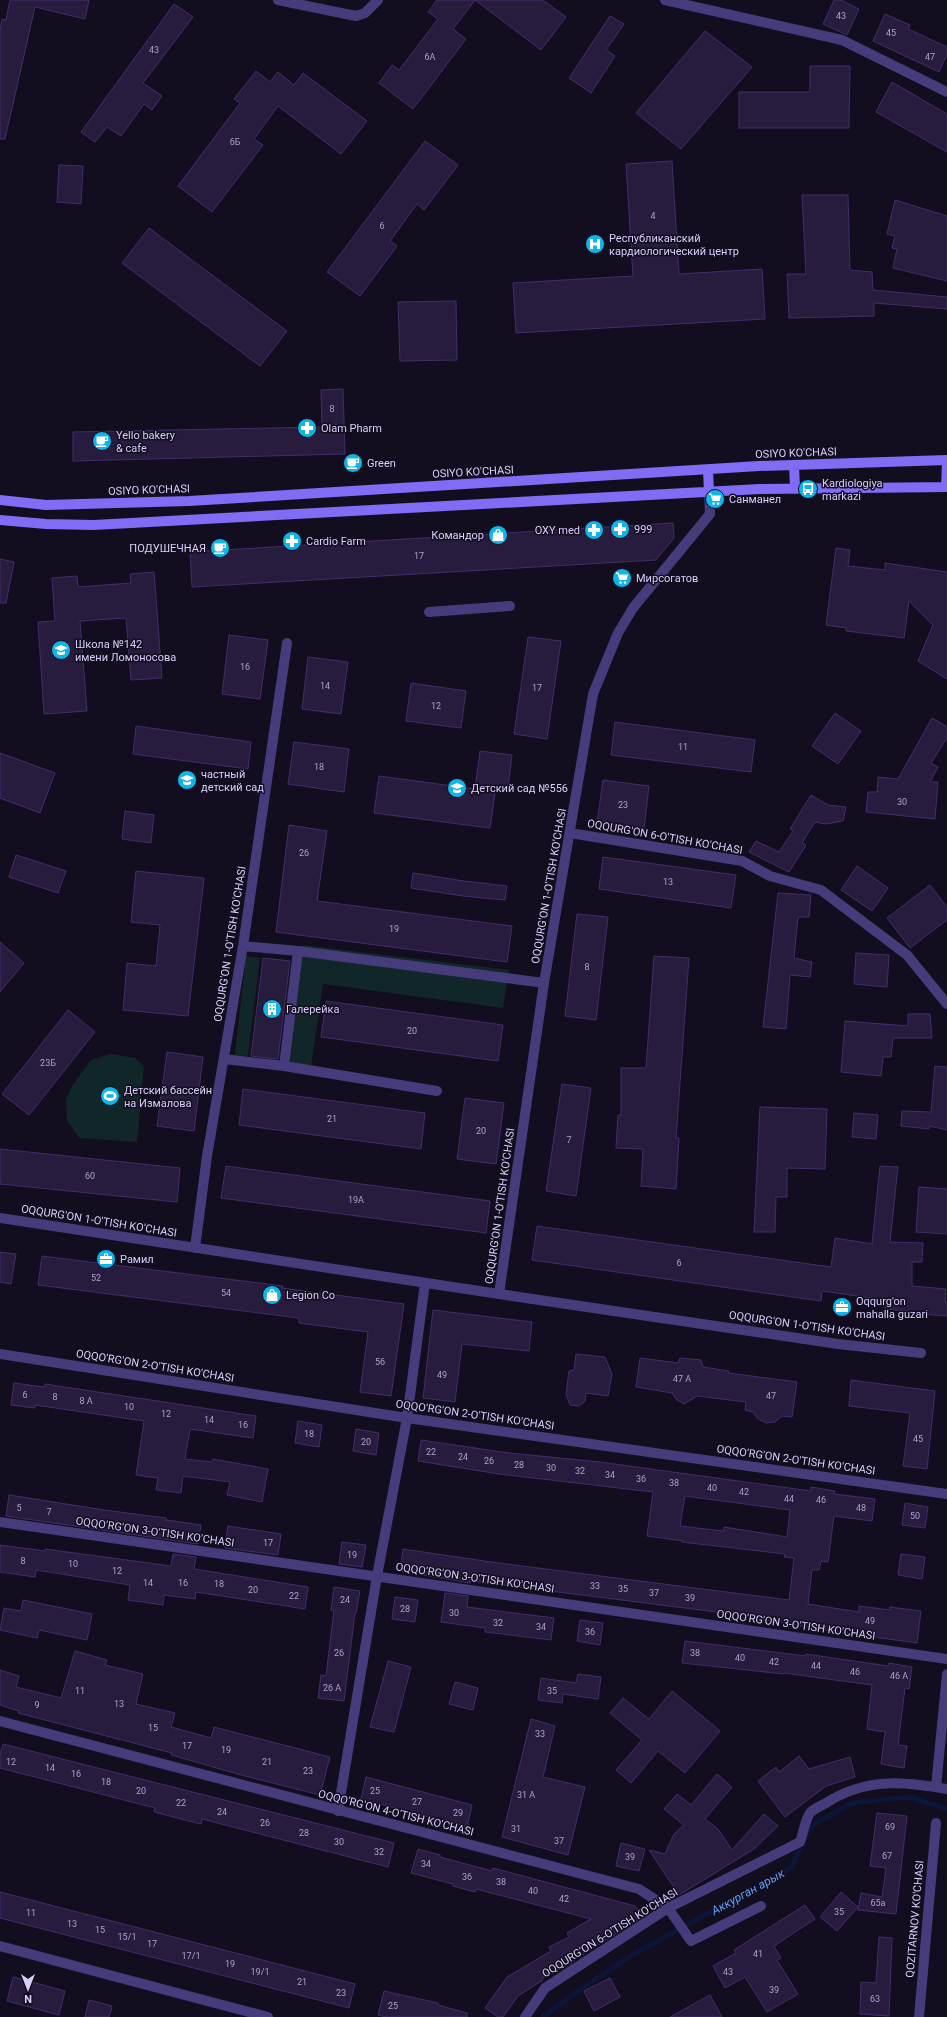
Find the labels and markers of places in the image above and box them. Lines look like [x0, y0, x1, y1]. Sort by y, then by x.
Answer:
place label: Республиканский кардиологический центр [609, 232, 739, 258]
hospital icon: Республиканский кардиологический центр [584, 233, 606, 255]
pharmacy icon: Olam Pharm [296, 417, 318, 439]
place label: Olam Pharm [321, 422, 382, 435]
place label: Yello bakery & cafe [116, 429, 176, 455]
cafe icon: Yello bakery & cafe [91, 430, 113, 452]
cafe icon: Green [342, 452, 364, 474]
place label: Green [367, 457, 396, 470]
place label: Kardiologiya markazi [822, 477, 883, 503]
bus stop icon: Kardiologiya markazi [797, 478, 819, 500]
supermarket icon: Санманел [704, 488, 726, 510]
place label: Санманел [729, 493, 781, 506]
pharmacy icon: 999 [609, 518, 631, 540]
pharmacy icon: OXY med [583, 519, 605, 541]
place label: 999 [634, 523, 653, 536]
shop icon: Командор [487, 524, 509, 546]
place label: OXY med [535, 524, 580, 537]
place label: Командор [431, 529, 484, 542]
pharmacy icon: Cardio Farm [281, 530, 303, 552]
place label: Cardio Farm [306, 535, 366, 548]
cafe icon: ПОДУШЕЧНАЯ [209, 537, 231, 559]
place label: ПОДУШЕЧНАЯ [129, 542, 206, 555]
supermarket icon: Мирсогатов [611, 567, 633, 589]
place label: Мирсогатов [636, 572, 698, 585]
place label: Школа №142 имени Ломоносова [75, 638, 176, 664]
school or university icon: Школа №142 имени Ломоносова [50, 639, 72, 661]
place label: частный детский сад [201, 768, 264, 794]
school or university icon: частный детский сад [176, 769, 198, 791]
school or university icon: Детский сад №556 [446, 777, 468, 799]
place label: Детский сад №556 [471, 782, 568, 795]
building icon: Галерейка [261, 998, 283, 1020]
place label: Галерейка [286, 1003, 339, 1016]
place label: Детский бассейн на Измалова [124, 1084, 212, 1110]
sports icon: Детский бассейн на Измалова [99, 1085, 121, 1107]
office icon: Рамил [95, 1248, 117, 1270]
place label: Рамил [120, 1253, 154, 1266]
shop icon: Legion Co [261, 1284, 283, 1306]
place label: Legion Co [286, 1289, 335, 1302]
place label: Oqqurg'on mahalla guzari [856, 1295, 928, 1321]
office icon: Oqqurg'on mahalla guzari [831, 1296, 853, 1318]

